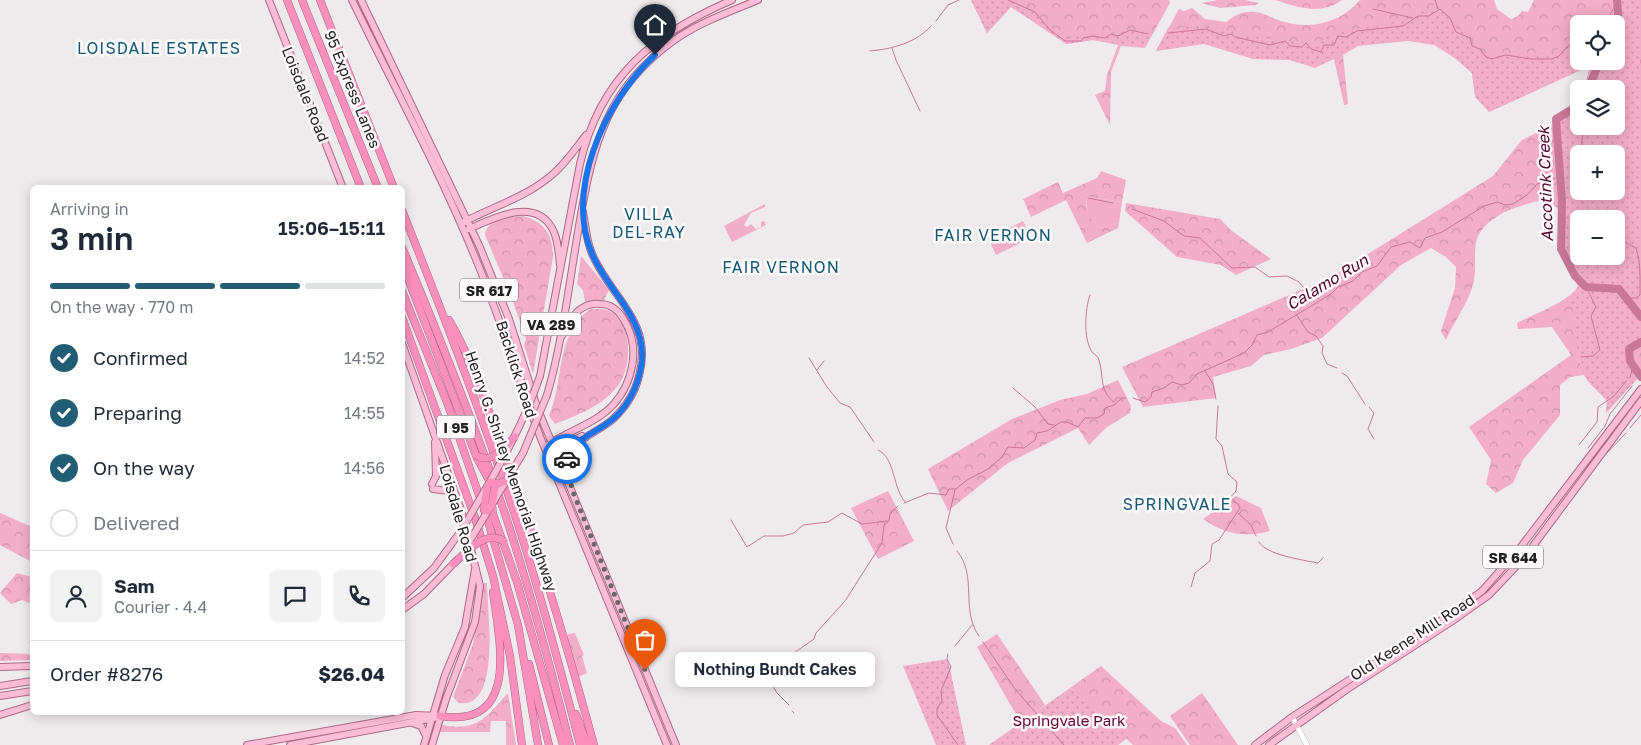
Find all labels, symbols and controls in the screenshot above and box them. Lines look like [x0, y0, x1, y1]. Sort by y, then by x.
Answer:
pin [634, 4, 676, 55]
icon: home [641, 11, 669, 39]
map controls [1570, 15, 1625, 265]
button: locate [1570, 15, 1625, 70]
street label: 95 Express Lanes [321, 28, 385, 150]
district label: LOISDALE ESTATES [77, 38, 241, 58]
street label: Loisdale Road [279, 44, 333, 144]
button: layers [1570, 80, 1625, 135]
water label: Accotink Creek [1533, 124, 1557, 242]
button: + [1570, 145, 1625, 200]
text: Arriving in [50, 199, 129, 219]
district label: VILLA DEL-RAY [612, 204, 686, 242]
button: − [1570, 210, 1625, 265]
text: 15:06–15:11 [278, 216, 385, 239]
text: 3 min [50, 219, 133, 257]
district label: FAIR VERNON [934, 225, 1052, 245]
water label: Calamo Run [1282, 249, 1373, 314]
district label: FAIR VERNON [722, 257, 840, 277]
road number: SR 617 [460, 278, 518, 302]
text: On the way · 770 m [50, 297, 193, 317]
road number: VA 289 [521, 312, 581, 336]
street label: Backlick Road [493, 318, 541, 420]
icon: check [50, 344, 78, 372]
text: Confirmed [93, 346, 188, 369]
text: 14:52 [344, 348, 385, 368]
street label: Henry G. Shirley Memorial Highway [462, 348, 562, 594]
icon: check [50, 399, 78, 427]
text: Preparing [93, 401, 182, 424]
text: 14:55 [344, 403, 385, 423]
road number: I 95 [437, 416, 475, 438]
courier [542, 434, 592, 484]
icon: car [553, 445, 581, 473]
icon: check [50, 454, 78, 482]
text: On the way [93, 456, 195, 479]
text: 14:56 [344, 458, 385, 478]
street label: Loisdale Road [436, 462, 482, 564]
district label: SPRINGVALE [1123, 494, 1231, 514]
text: Delivered [93, 511, 180, 534]
road number: SR 644 [1483, 546, 1543, 568]
button: person [50, 570, 102, 622]
button: chat [269, 570, 321, 622]
button: phone [333, 570, 385, 622]
text: Sam [114, 574, 154, 597]
street label: Old Keene Mill Road [1346, 590, 1478, 684]
text: Courier · 4.4 [114, 597, 207, 617]
pin [624, 619, 666, 670]
icon: bag [631, 626, 659, 654]
callout: Nothing Bundt Cakes [675, 652, 875, 688]
text: Nothing Bundt Cakes [693, 659, 857, 679]
text: Order #8276 [50, 662, 163, 685]
text: $26.04 [318, 662, 385, 685]
park label: Springvale Park [1012, 711, 1126, 729]

